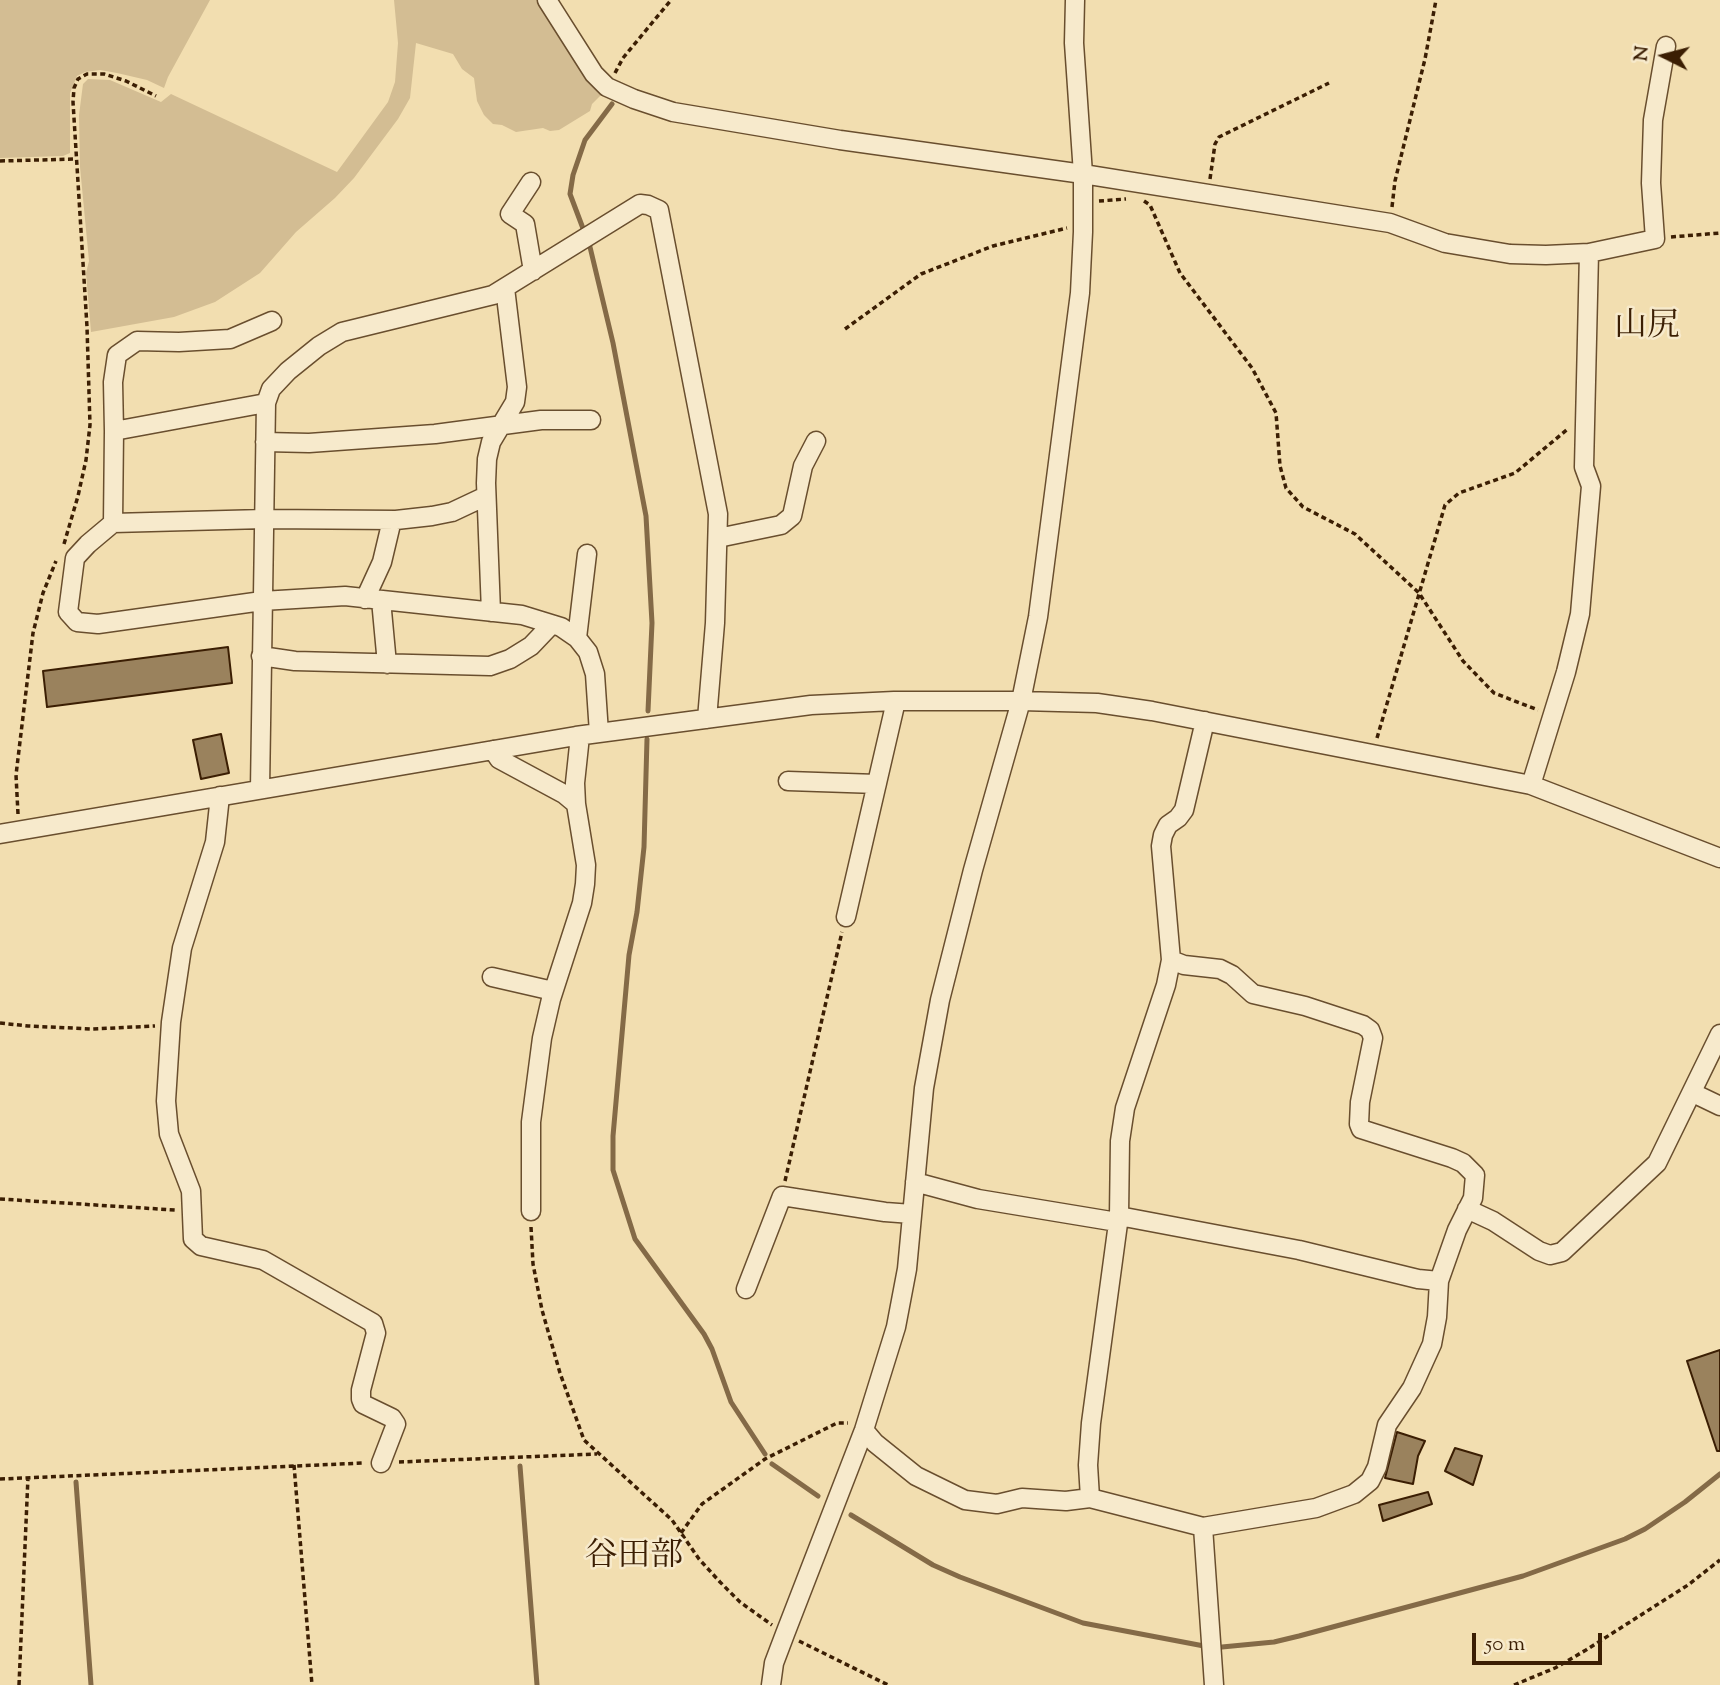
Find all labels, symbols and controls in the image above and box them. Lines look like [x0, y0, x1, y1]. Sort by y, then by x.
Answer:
north arrow [1629, 21, 1699, 91]
text: N [1628, 45, 1657, 63]
district label: 山尻 [1614, 309, 1680, 349]
district label: 谷田部 [585, 1539, 683, 1579]
scale bar [1475, 1618, 1604, 1662]
text: 50 m [1485, 1630, 1525, 1660]

